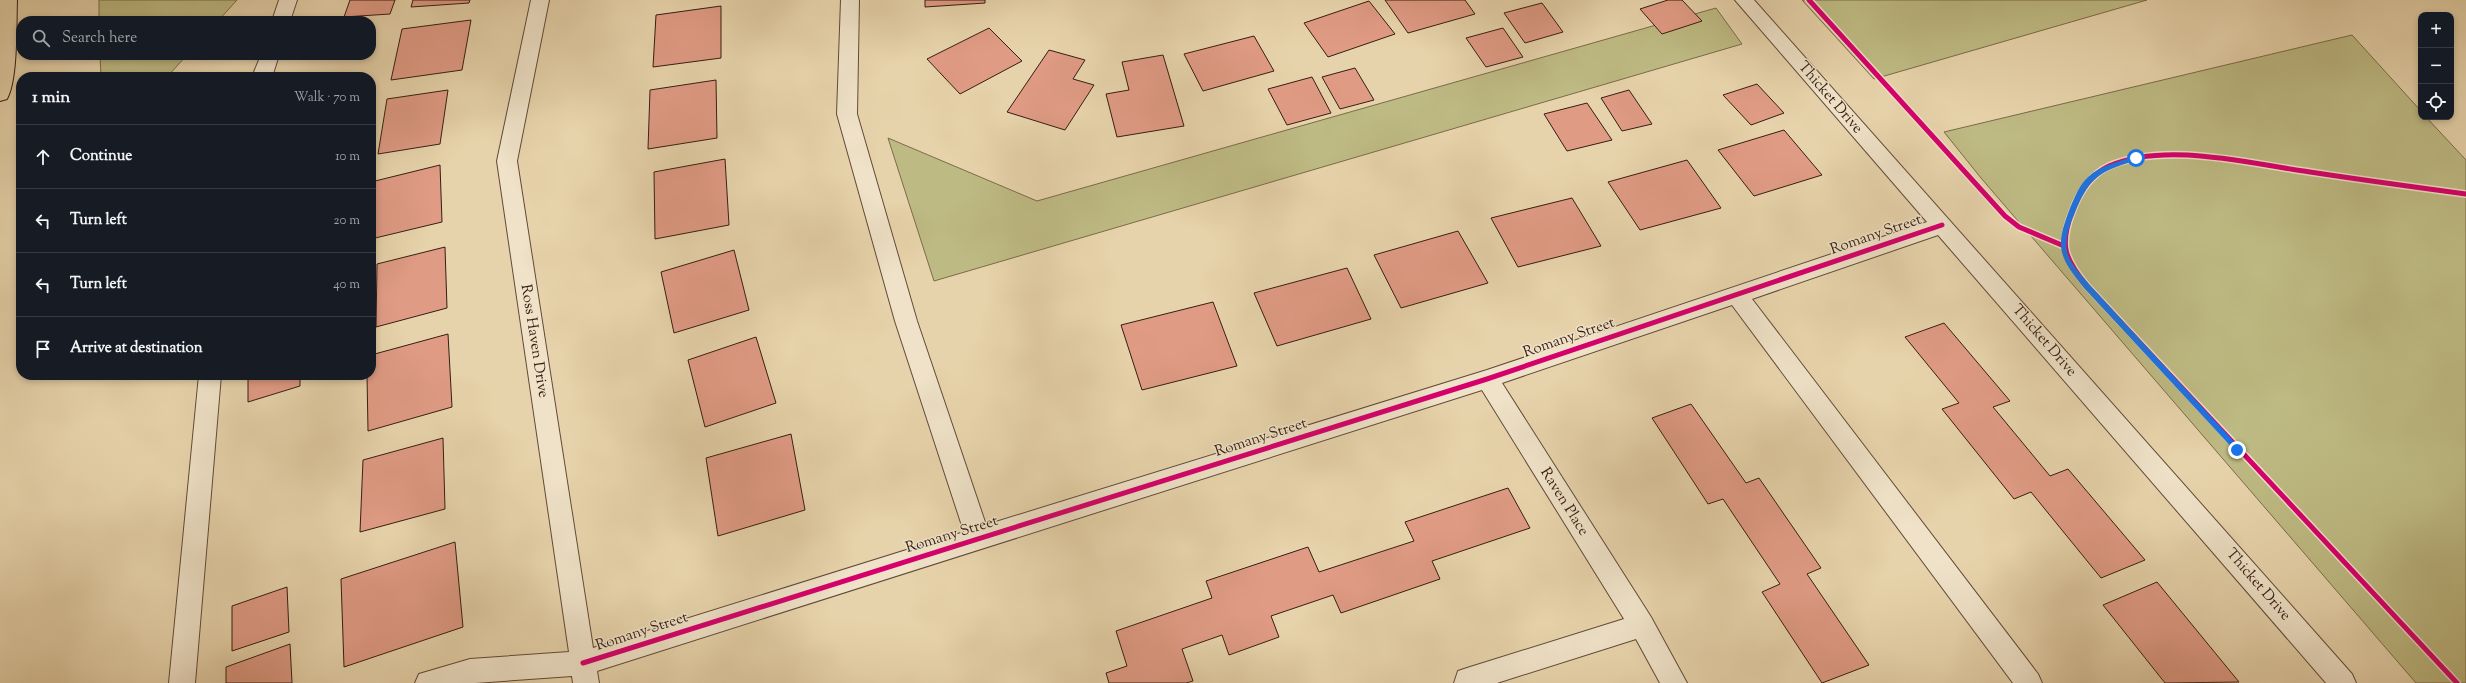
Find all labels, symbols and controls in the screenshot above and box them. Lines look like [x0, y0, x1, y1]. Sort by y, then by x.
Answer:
map controls [2418, 12, 2454, 120]
button: + [2418, 12, 2454, 48]
search box [16, 16, 376, 60]
icon: search [30, 27, 52, 49]
text: Search here [62, 28, 137, 49]
button: − [2418, 48, 2454, 84]
street label: Thicket Drive [1793, 57, 1867, 139]
button: locate [2418, 84, 2454, 120]
text: 1 min [32, 86, 70, 110]
text: Walk · 70 m [294, 89, 360, 107]
icon: ahead [32, 146, 54, 168]
text: Continue [70, 146, 132, 167]
text: 10 m [335, 148, 360, 166]
route start [2127, 149, 2145, 167]
street label: Romany Street [1827, 209, 1925, 261]
icon: left [32, 210, 54, 232]
text: Turn left [70, 210, 127, 231]
text: 20 m [334, 212, 360, 230]
icon: left [32, 274, 54, 296]
text: Turn left [70, 274, 127, 295]
text: 40 m [333, 276, 360, 294]
street label: Ross Haven Drive [515, 283, 553, 399]
street label: Thicket Drive [2007, 300, 2081, 382]
street label: Romany Street [1520, 312, 1618, 364]
icon: arrive [32, 338, 54, 360]
text: Arrive at destination [70, 338, 203, 359]
street label: Romany Street [1212, 413, 1310, 463]
route end [2228, 441, 2246, 459]
street label: Raven Place [1535, 464, 1593, 540]
street label: Romany Street [903, 511, 1001, 559]
street label: Thicket Drive [2221, 544, 2295, 626]
street label: Romany Street [593, 607, 691, 657]

